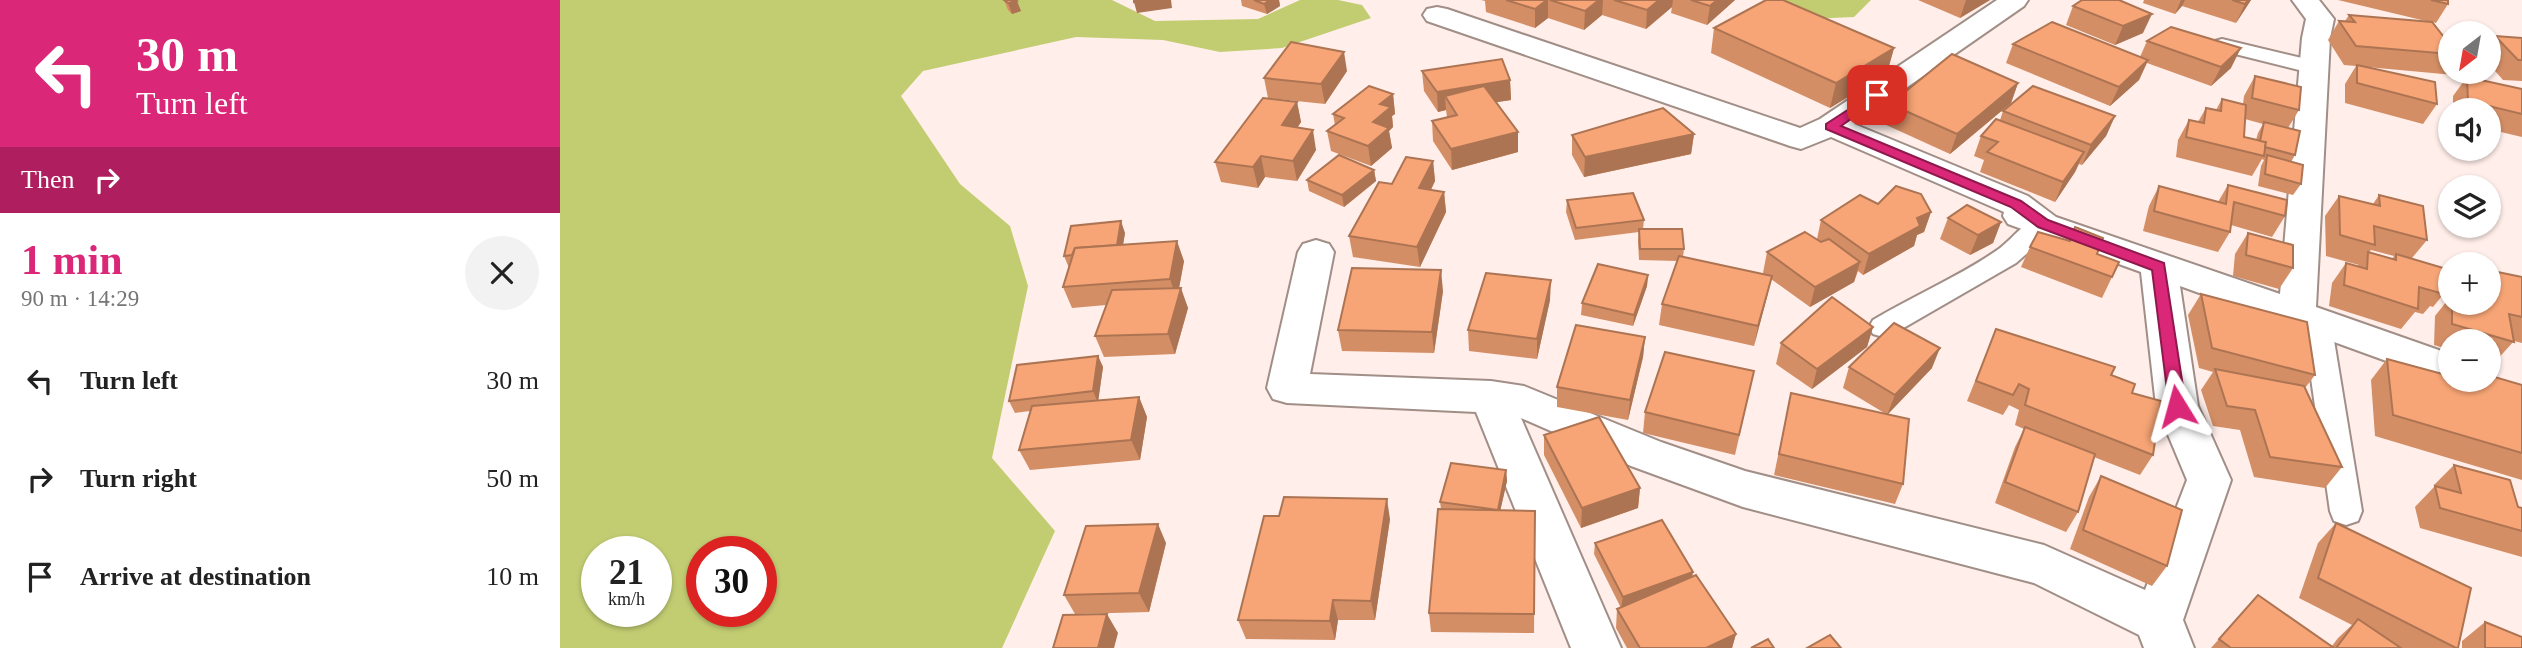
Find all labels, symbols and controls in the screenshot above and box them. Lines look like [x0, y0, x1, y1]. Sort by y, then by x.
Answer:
north arrow [2438, 21, 2501, 84]
map controls [2438, 21, 2501, 392]
text: 30 m [136, 27, 238, 82]
icon: left [21, 28, 112, 119]
pin [1847, 65, 1907, 125]
icon: arrive [1858, 76, 1896, 114]
text: Turn left [136, 85, 248, 121]
button: sound [2438, 98, 2501, 161]
icon: right [88, 161, 126, 199]
text: Then [21, 165, 74, 194]
button: layers [2438, 175, 2501, 238]
button: close [465, 236, 539, 310]
text: 1 min [21, 237, 123, 283]
button: + [2438, 252, 2501, 315]
text: 90 m · 14:29 [21, 286, 139, 311]
button: − [2438, 329, 2501, 392]
icon: left [21, 362, 59, 400]
text: Turn left [80, 366, 178, 395]
text: 30 m [486, 366, 539, 395]
position arrow [2140, 369, 2214, 443]
icon: right [21, 460, 59, 498]
text: Turn right [80, 464, 197, 493]
text: 50 m [486, 464, 539, 493]
speed limit sign: 30 [686, 536, 777, 627]
text: 21 [609, 553, 644, 592]
icon: arrive [21, 558, 59, 596]
text: Arrive at destination [80, 562, 311, 591]
text: 10 m [486, 562, 539, 591]
text: km/h [608, 589, 645, 609]

